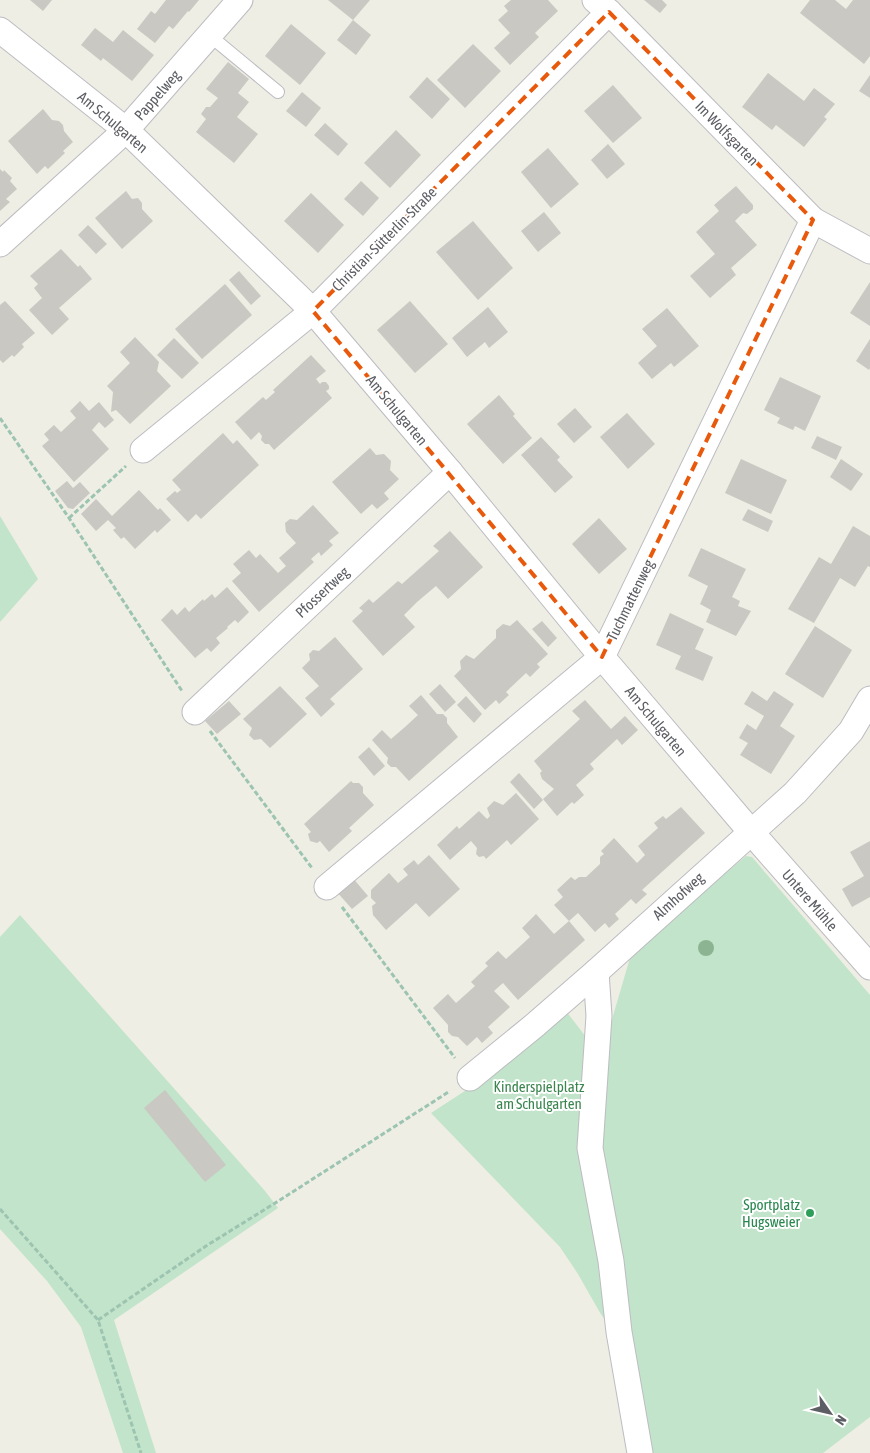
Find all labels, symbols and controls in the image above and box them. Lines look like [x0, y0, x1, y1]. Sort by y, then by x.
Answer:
street label: Pappelweg [131, 66, 184, 124]
street label: Am Schulgarten [75, 88, 151, 156]
street label: Im Wolfsgarten [692, 97, 762, 169]
street label: Christian-Sütterlin-Straße [328, 183, 440, 295]
street label: Am Schulgarten [363, 372, 431, 448]
street label: Tuchmattenweg [603, 556, 657, 643]
street label: Pfossertweg [292, 563, 353, 621]
street label: Am Schulgarten [622, 683, 690, 759]
street label: Untere Mühle [779, 866, 841, 934]
street label: Almhofweg [649, 868, 707, 923]
park label: Kinderspielplatz am Schulgarten [494, 1078, 585, 1112]
place label: Sportplatz Hugsweier [742, 1196, 801, 1230]
marker: Sportplatz Hugsweier [804, 1207, 816, 1219]
north arrow [805, 1388, 855, 1438]
text: N [832, 1412, 850, 1428]

